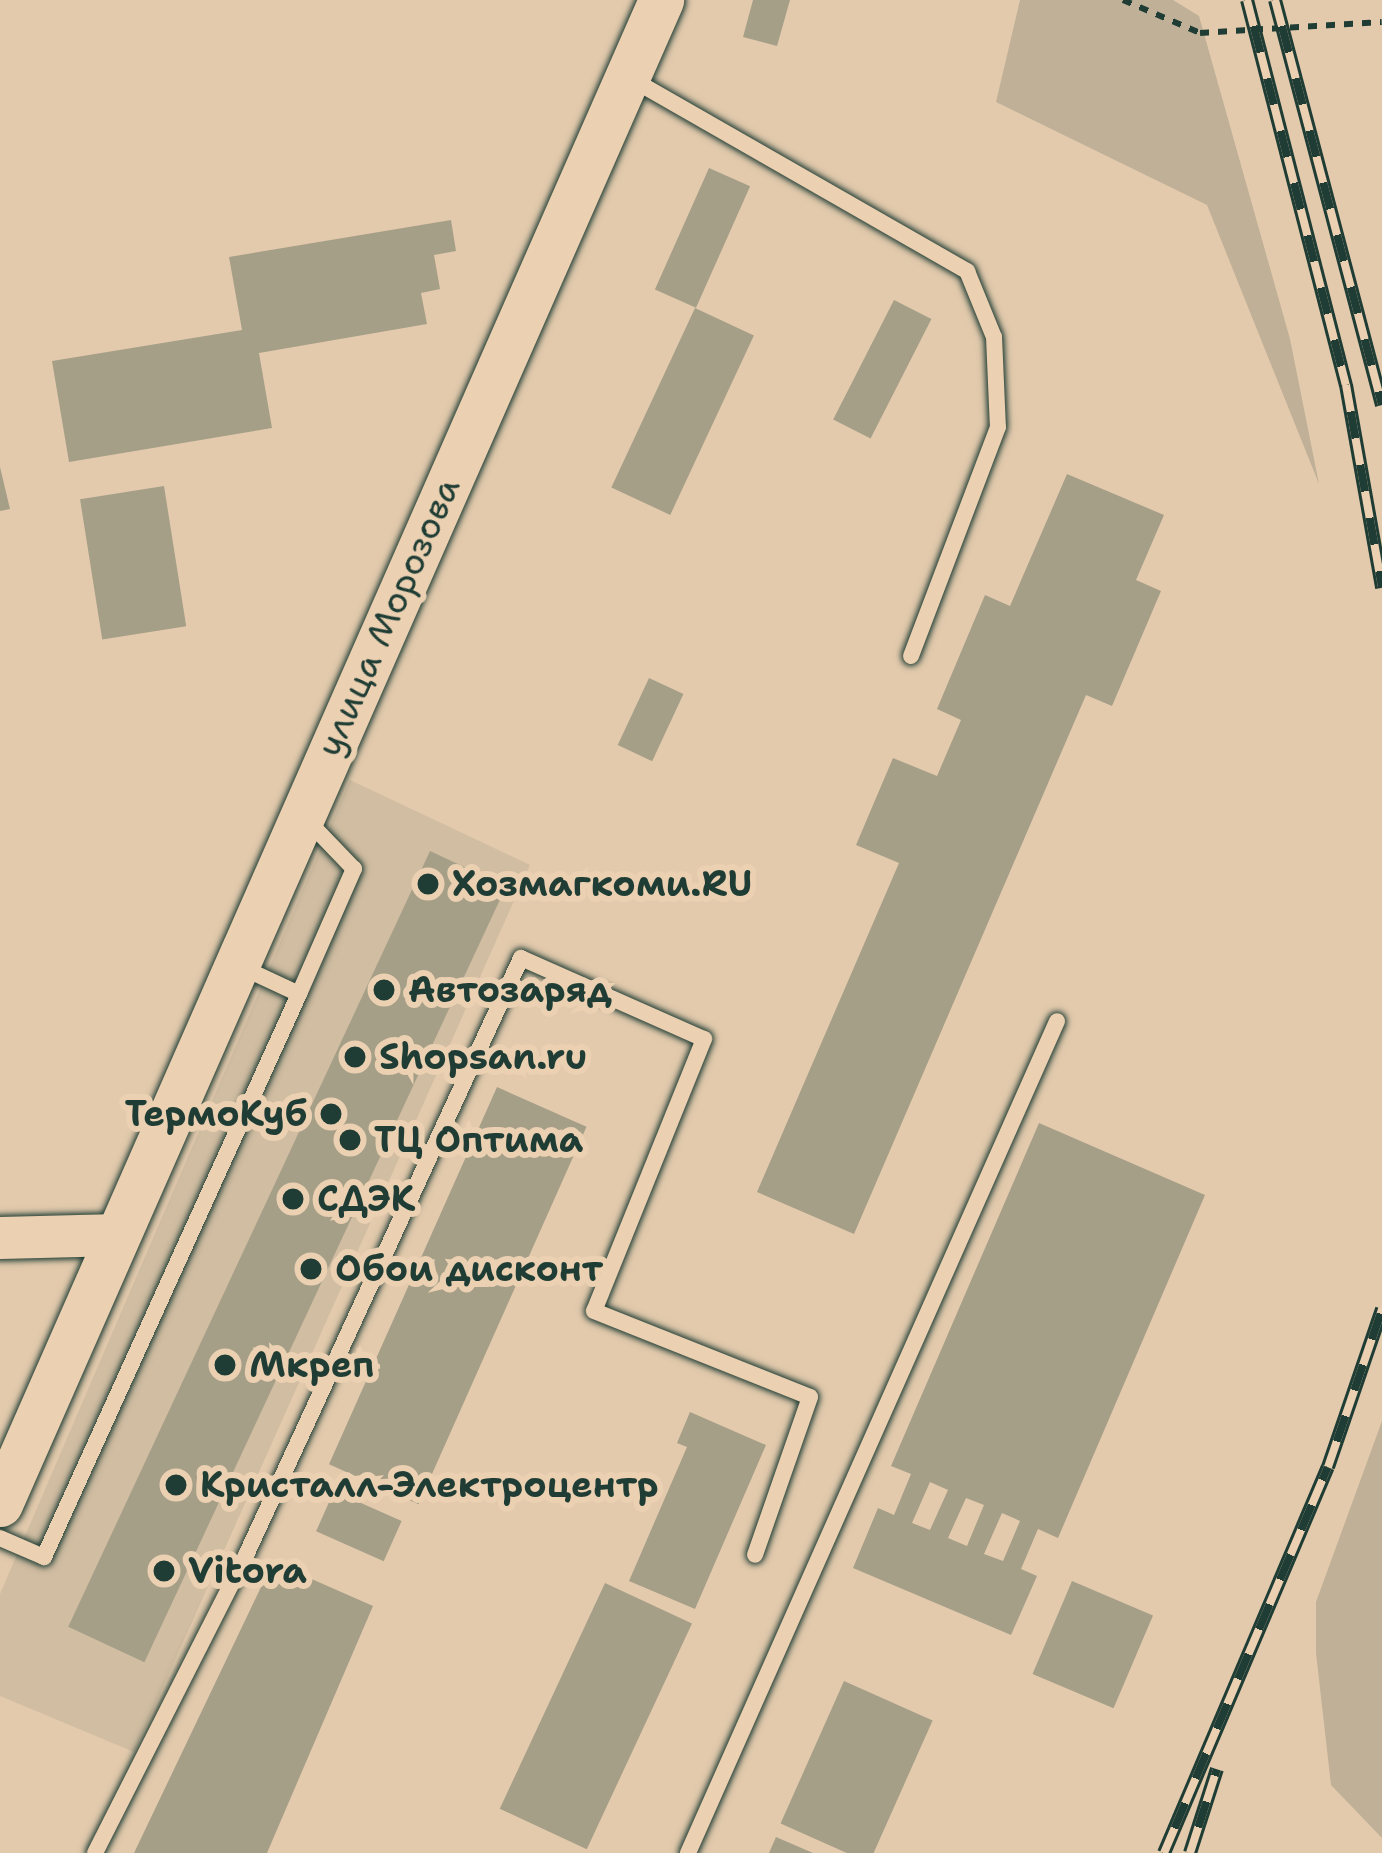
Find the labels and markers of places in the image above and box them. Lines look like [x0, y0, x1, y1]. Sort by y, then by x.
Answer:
place label: Хозмагкоми.RU [452, 862, 752, 906]
marker: Хозмагкоми.RU [415, 871, 441, 897]
place label: Автозаряд [408, 968, 612, 1012]
marker: Автозаряд [371, 977, 397, 1003]
place label: Shopsan.ru [379, 1035, 587, 1079]
marker: Shopsan.ru [342, 1044, 368, 1070]
place label: ТермоКуб [125, 1092, 307, 1136]
marker: ТермоКуб [318, 1101, 344, 1127]
place label: ТЦ Оптима [374, 1118, 583, 1162]
marker: ТЦ Оптима [337, 1127, 363, 1153]
place label: СДЭК [317, 1177, 415, 1221]
marker: СДЭК [280, 1186, 306, 1212]
place label: Обои дисконт [335, 1247, 603, 1291]
marker: Обои дисконт [298, 1256, 324, 1282]
place label: Мкреп [249, 1343, 375, 1387]
marker: Мкреп [212, 1352, 238, 1378]
place label: Кристалл-Электроцентр [200, 1463, 659, 1507]
marker: Кристалл-Электроцентр [163, 1472, 189, 1498]
place label: Vitora [188, 1549, 307, 1593]
marker: Vitora [151, 1558, 177, 1584]

